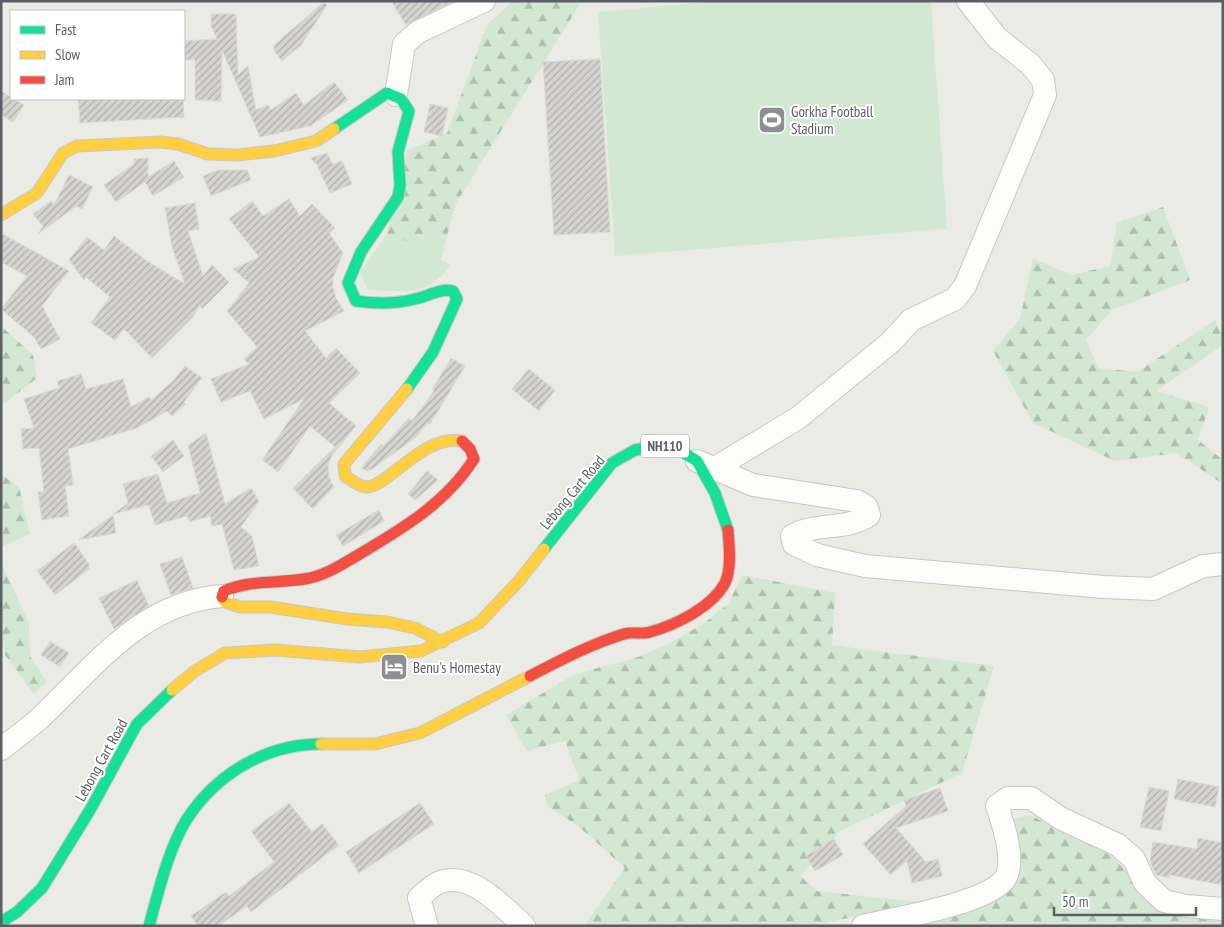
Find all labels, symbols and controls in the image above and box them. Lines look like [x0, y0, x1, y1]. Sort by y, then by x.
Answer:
legend [10, 10, 185, 100]
text: Fast [55, 20, 76, 39]
text: Slow [55, 45, 80, 64]
text: Jam [54, 70, 74, 89]
place label: Gorkha Football Stadium [791, 102, 874, 138]
sports icon: Gorkha Football Stadium [757, 105, 787, 135]
road number: NH110 [641, 434, 689, 458]
street label: Lebong Cart Road [535, 451, 609, 533]
hotel icon: Benu's Homestay [379, 652, 409, 682]
place label: Benu's Homestay [413, 658, 501, 677]
street label: Lebong Cart Road [71, 716, 131, 804]
scale bar [1054, 884, 1196, 916]
text: 50 m [1062, 892, 1088, 911]

